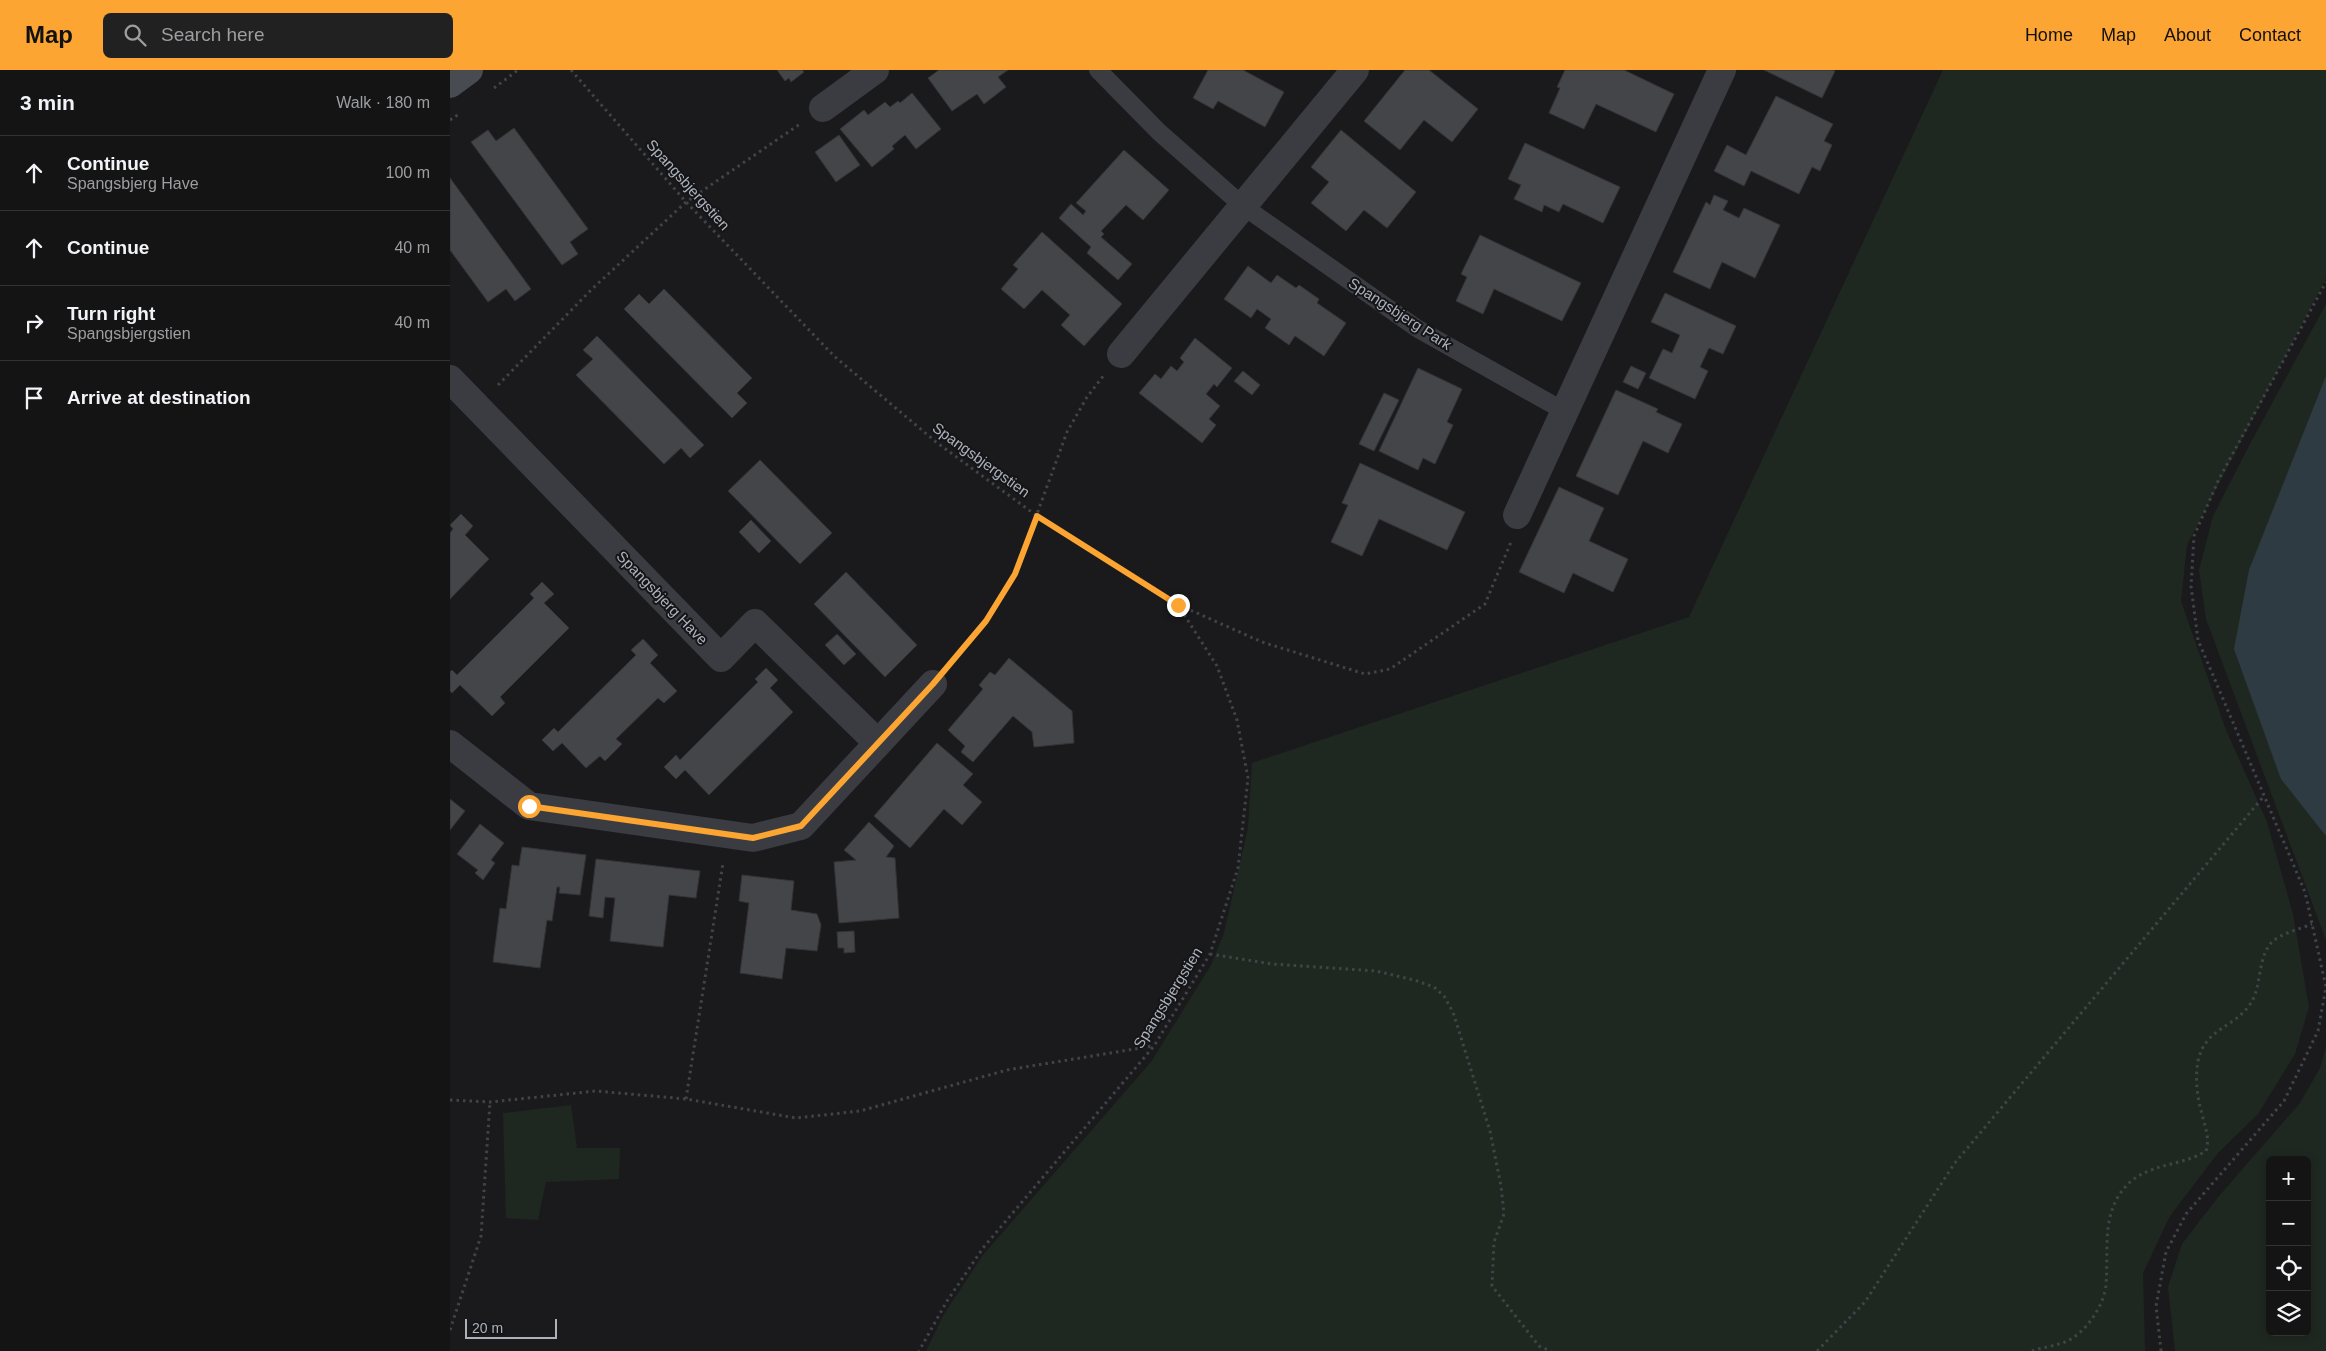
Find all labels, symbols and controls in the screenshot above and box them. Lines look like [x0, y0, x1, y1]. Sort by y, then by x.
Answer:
search box [103, 13, 453, 58]
text: Map [25, 21, 73, 48]
icon: search [121, 21, 149, 49]
text: Search here [161, 24, 265, 45]
text: Home [2025, 25, 2073, 45]
text: Map [2101, 25, 2136, 45]
text: About [2164, 25, 2211, 45]
text: Contact [2239, 25, 2301, 45]
text: 3 min [20, 91, 75, 114]
text: Walk · 180 m [336, 94, 430, 111]
street label: Spangsbjergstien [643, 136, 733, 233]
text: Continue [67, 153, 149, 174]
icon: ahead [20, 159, 48, 187]
text: 100 m [386, 164, 430, 181]
text: Spangsbjerg Have [67, 175, 199, 192]
icon: ahead [20, 234, 48, 262]
text: Continue [67, 237, 149, 258]
text: 40 m [394, 239, 430, 256]
street label: Spangsbjerg Park [1346, 274, 1455, 353]
text: Turn right [67, 303, 155, 324]
icon: right [20, 309, 48, 337]
text: 40 m [394, 314, 430, 331]
text: Spangsbjergstien [67, 325, 191, 342]
icon: arrive [20, 384, 48, 412]
text: Arrive at destination [67, 387, 251, 408]
street label: Spangsbjergstien [929, 419, 1033, 501]
street label: Spangsbjerg Have [613, 547, 711, 648]
route end [1167, 594, 1190, 617]
route start [518, 795, 541, 818]
street label: Spangsbjergstien [1130, 944, 1205, 1051]
map controls [2266, 1156, 2311, 1336]
button: + [2266, 1156, 2311, 1201]
button: − [2266, 1201, 2311, 1246]
button: locate [2266, 1246, 2311, 1291]
button: layers [2266, 1291, 2311, 1336]
scale bar [465, 1316, 558, 1339]
text: 20 m [472, 1320, 503, 1336]

